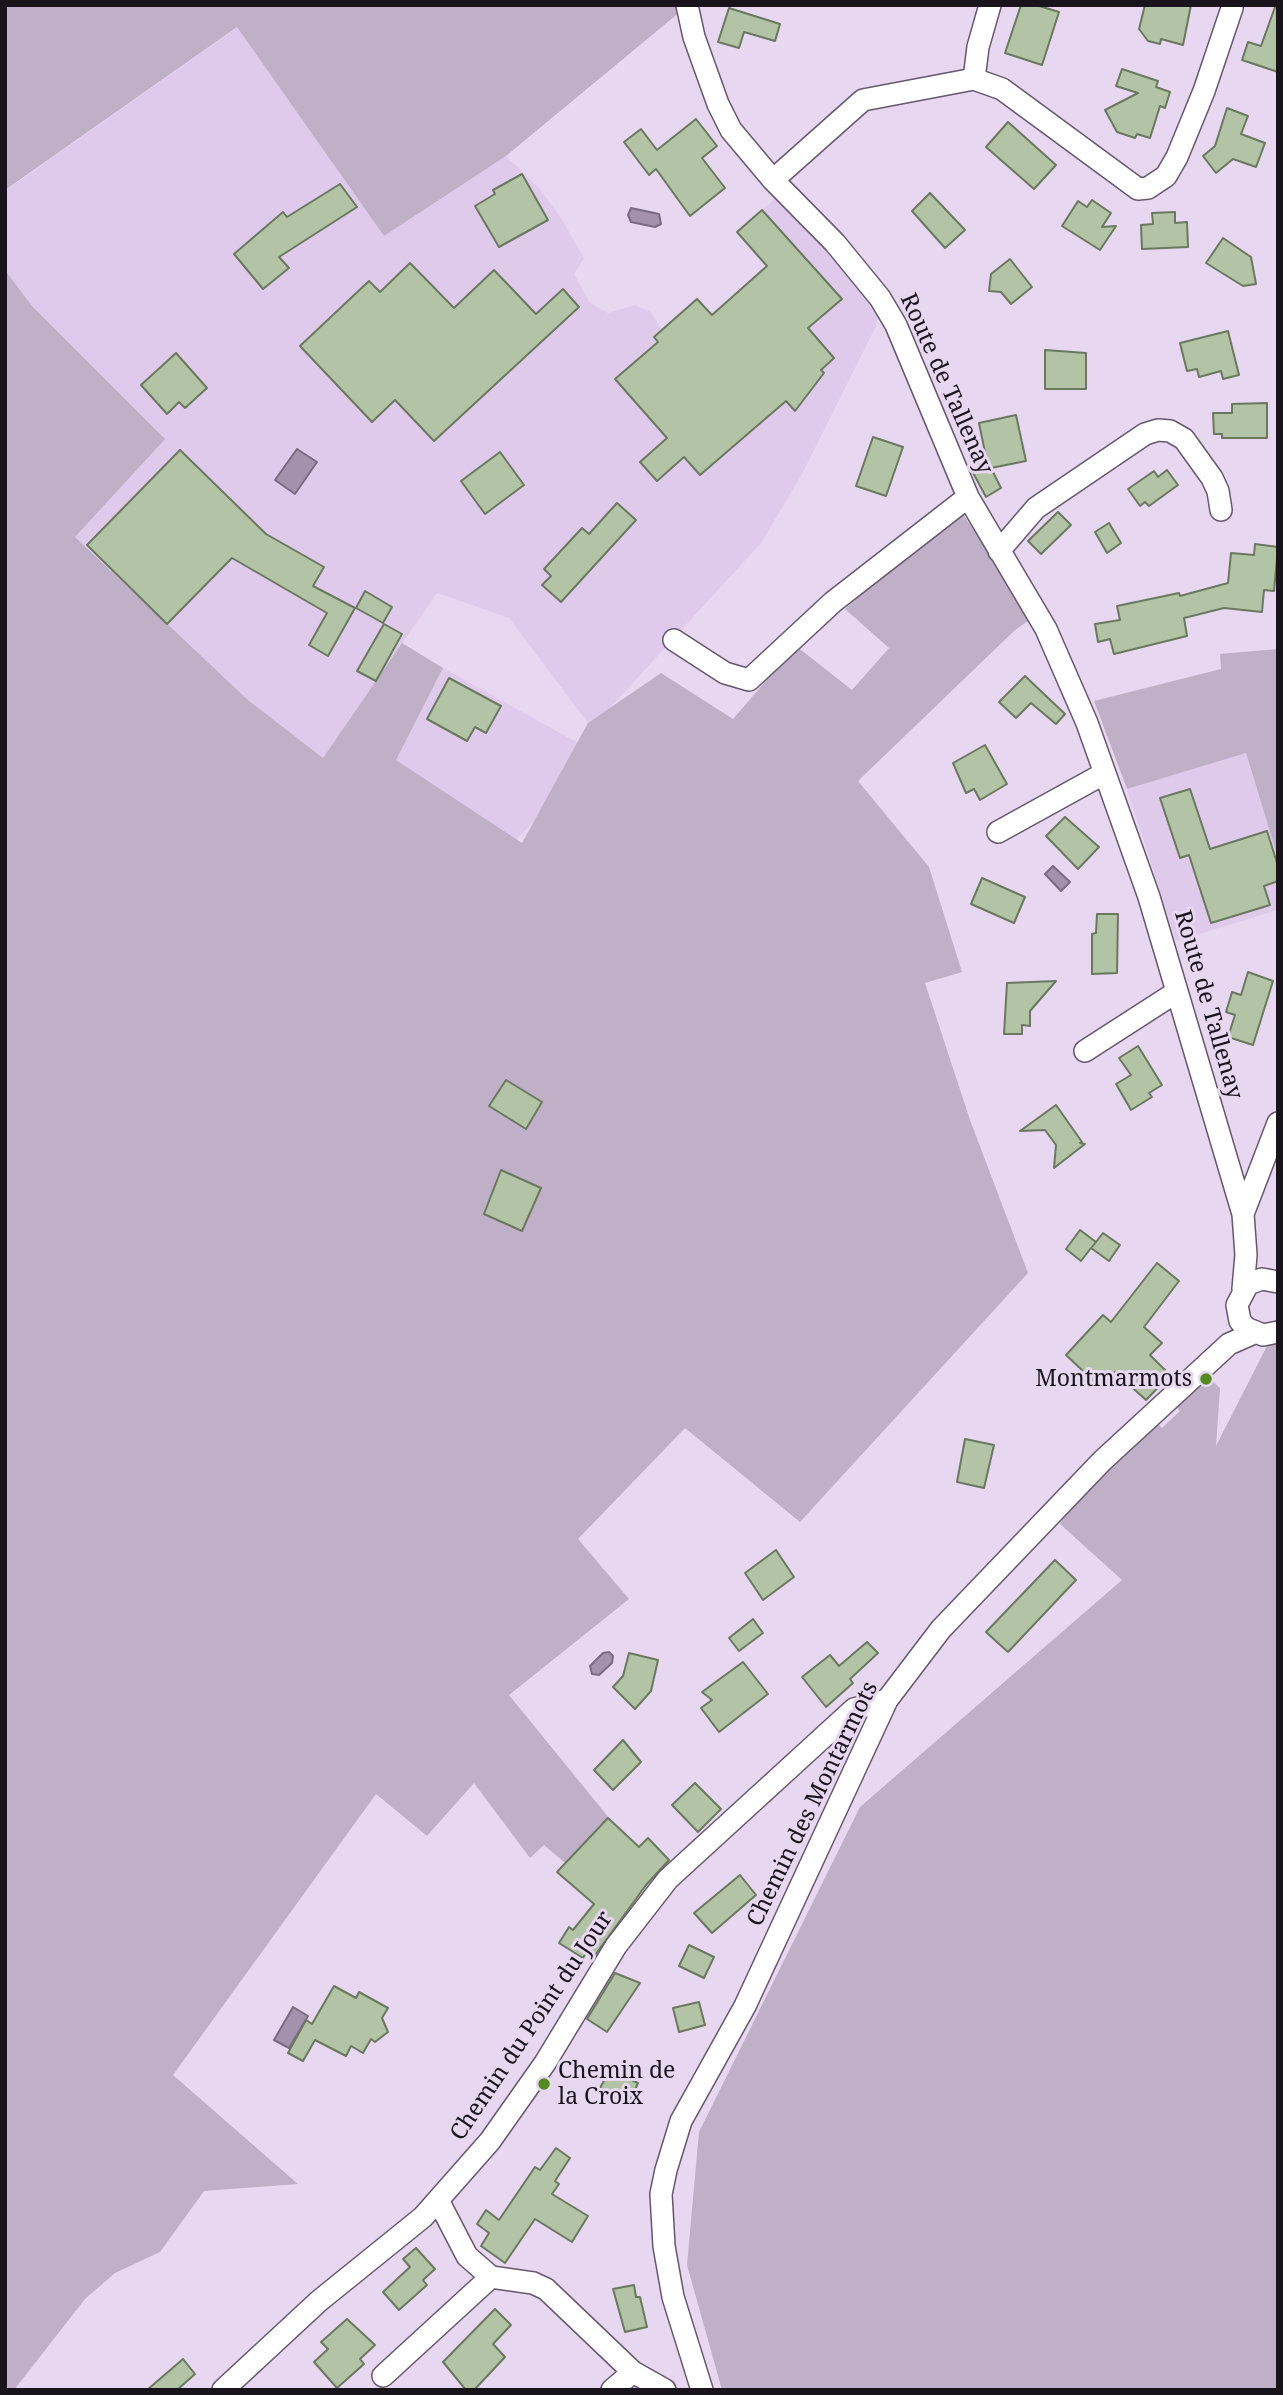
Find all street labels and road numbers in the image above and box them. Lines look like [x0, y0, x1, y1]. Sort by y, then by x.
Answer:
street label: Route de Tallenay [894, 289, 998, 479]
street label: Route de Tallenay [1168, 907, 1248, 1103]
street label: Chemin des Montarmots [742, 1677, 884, 1931]
street label: Chemin du Point du Jour [445, 1906, 619, 2146]

